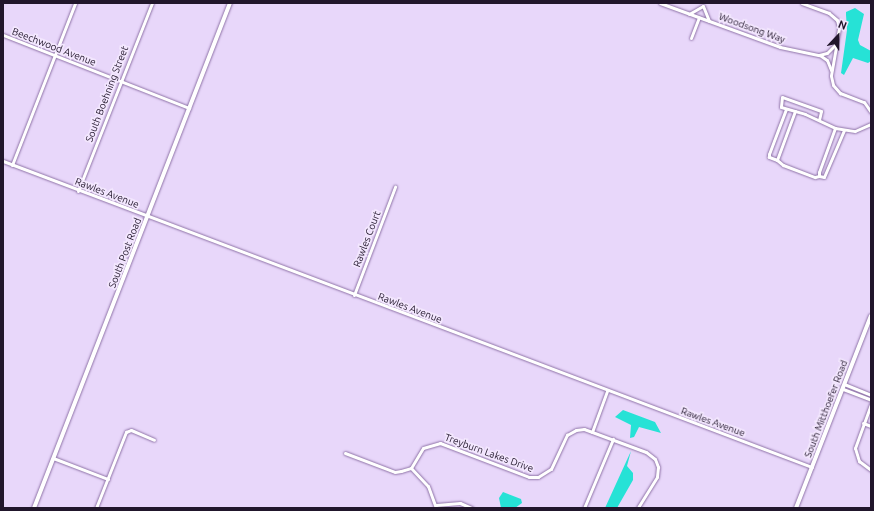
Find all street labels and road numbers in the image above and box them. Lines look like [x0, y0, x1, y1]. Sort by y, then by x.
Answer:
street label: Woodsong Way [717, 10, 787, 46]
street label: Beechwood Avenue [10, 25, 98, 69]
street label: South Boehning Street [83, 44, 131, 144]
street label: Rawles Avenue [73, 175, 141, 211]
street label: Rawles Court [351, 209, 383, 269]
street label: South Post Road [106, 216, 144, 290]
street label: Rawles Avenue [376, 290, 444, 326]
street label: South Mitthoefer Road [802, 359, 850, 459]
street label: Rawles Avenue [679, 405, 747, 439]
street label: Treyburn Lakes Drive [443, 431, 535, 475]

